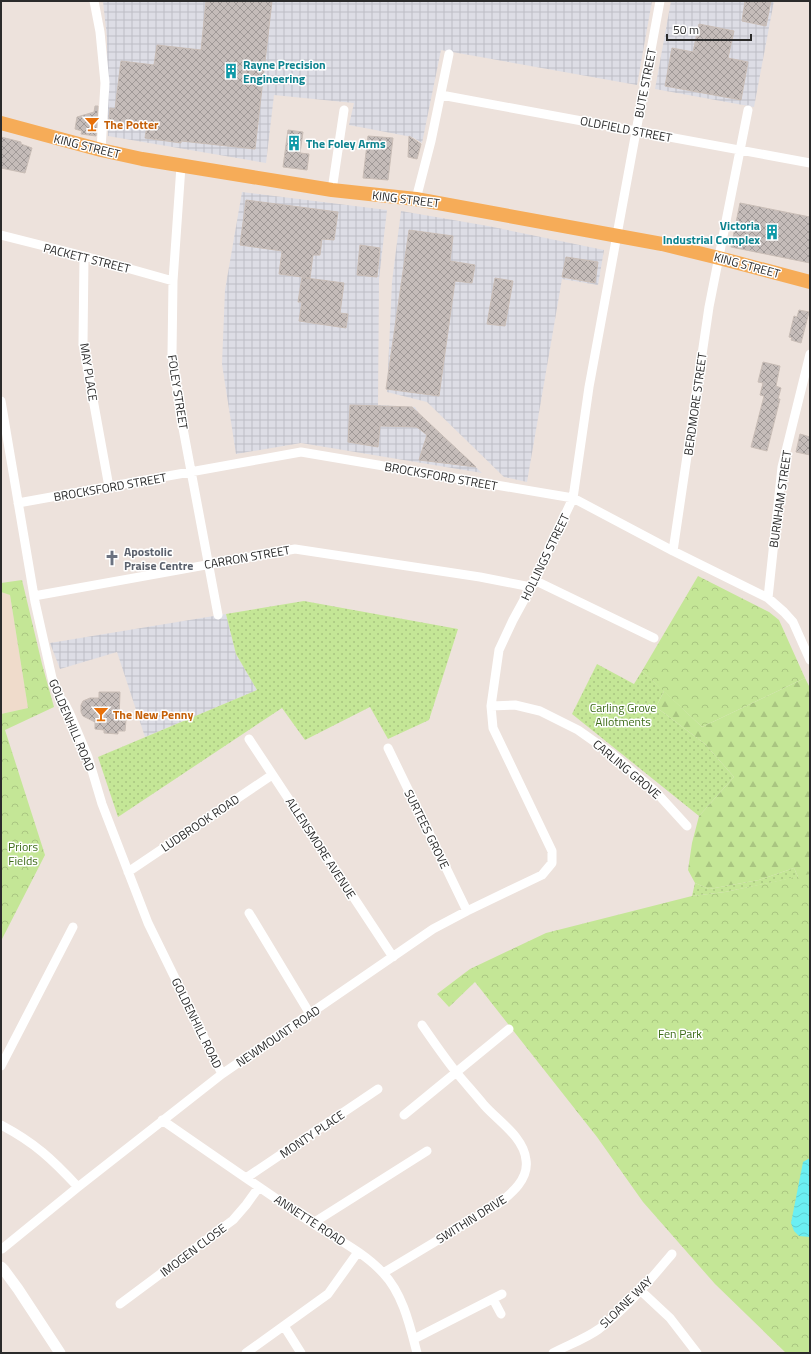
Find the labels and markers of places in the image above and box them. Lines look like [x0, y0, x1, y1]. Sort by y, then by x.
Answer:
place label: Rayne Precision Engineering [243, 55, 326, 88]
building icon: Rayne Precision Engineering [222, 62, 240, 80]
bar icon: The Potter [83, 115, 101, 133]
place label: The Potter [104, 115, 159, 134]
building icon: The Foley Arms [285, 134, 303, 152]
place label: The Foley Arms [306, 134, 386, 153]
place label: Victoria Industrial Complex [663, 216, 760, 249]
building icon: Victoria Industrial Complex [763, 223, 781, 241]
place label: Apostolic Praise Centre [124, 542, 193, 575]
church icon: Apostolic Praise Centre [103, 549, 121, 567]
bar icon: The New Penny [92, 705, 110, 723]
place label: The New Penny [113, 705, 193, 724]

